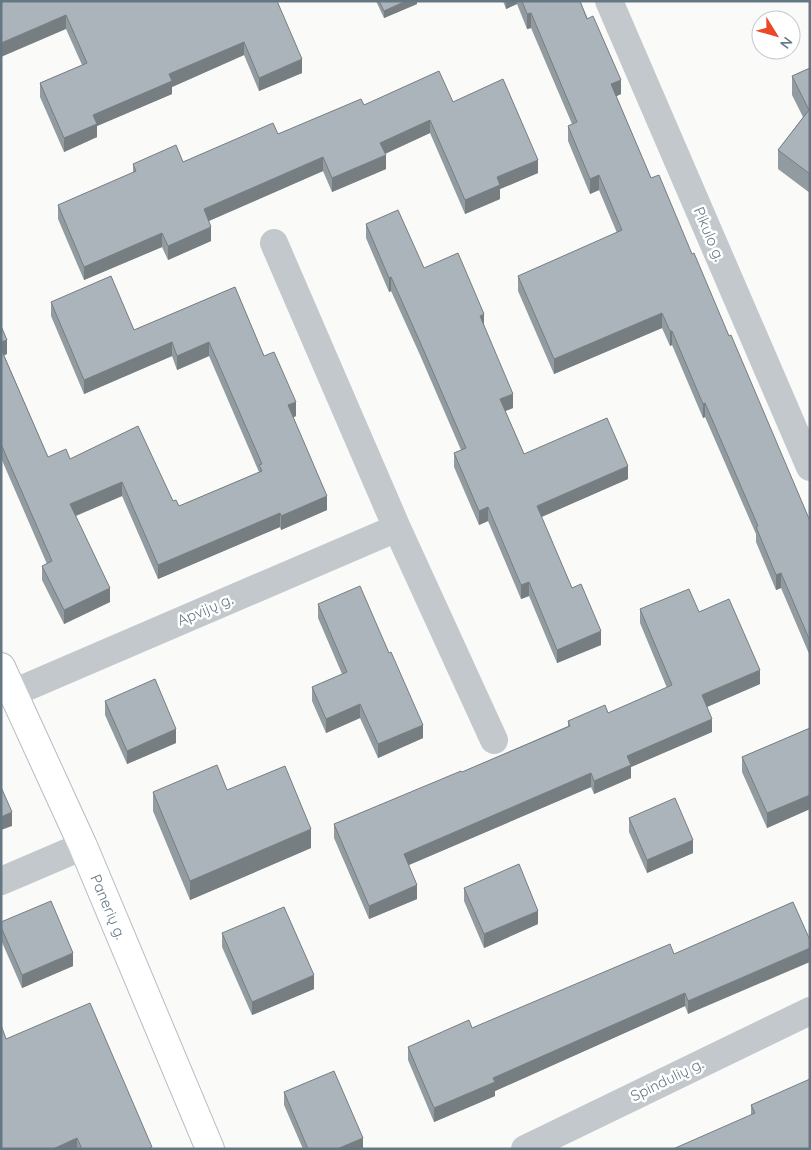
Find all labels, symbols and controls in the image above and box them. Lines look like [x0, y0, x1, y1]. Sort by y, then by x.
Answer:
north arrow [751, 10, 801, 60]
text: N [776, 33, 797, 52]
street label: Pikulo g. [690, 204, 729, 264]
street label: Apvijų g. [174, 589, 235, 630]
street label: Panerių g. [86, 871, 131, 942]
street label: Spindulių g. [627, 1054, 706, 1105]

